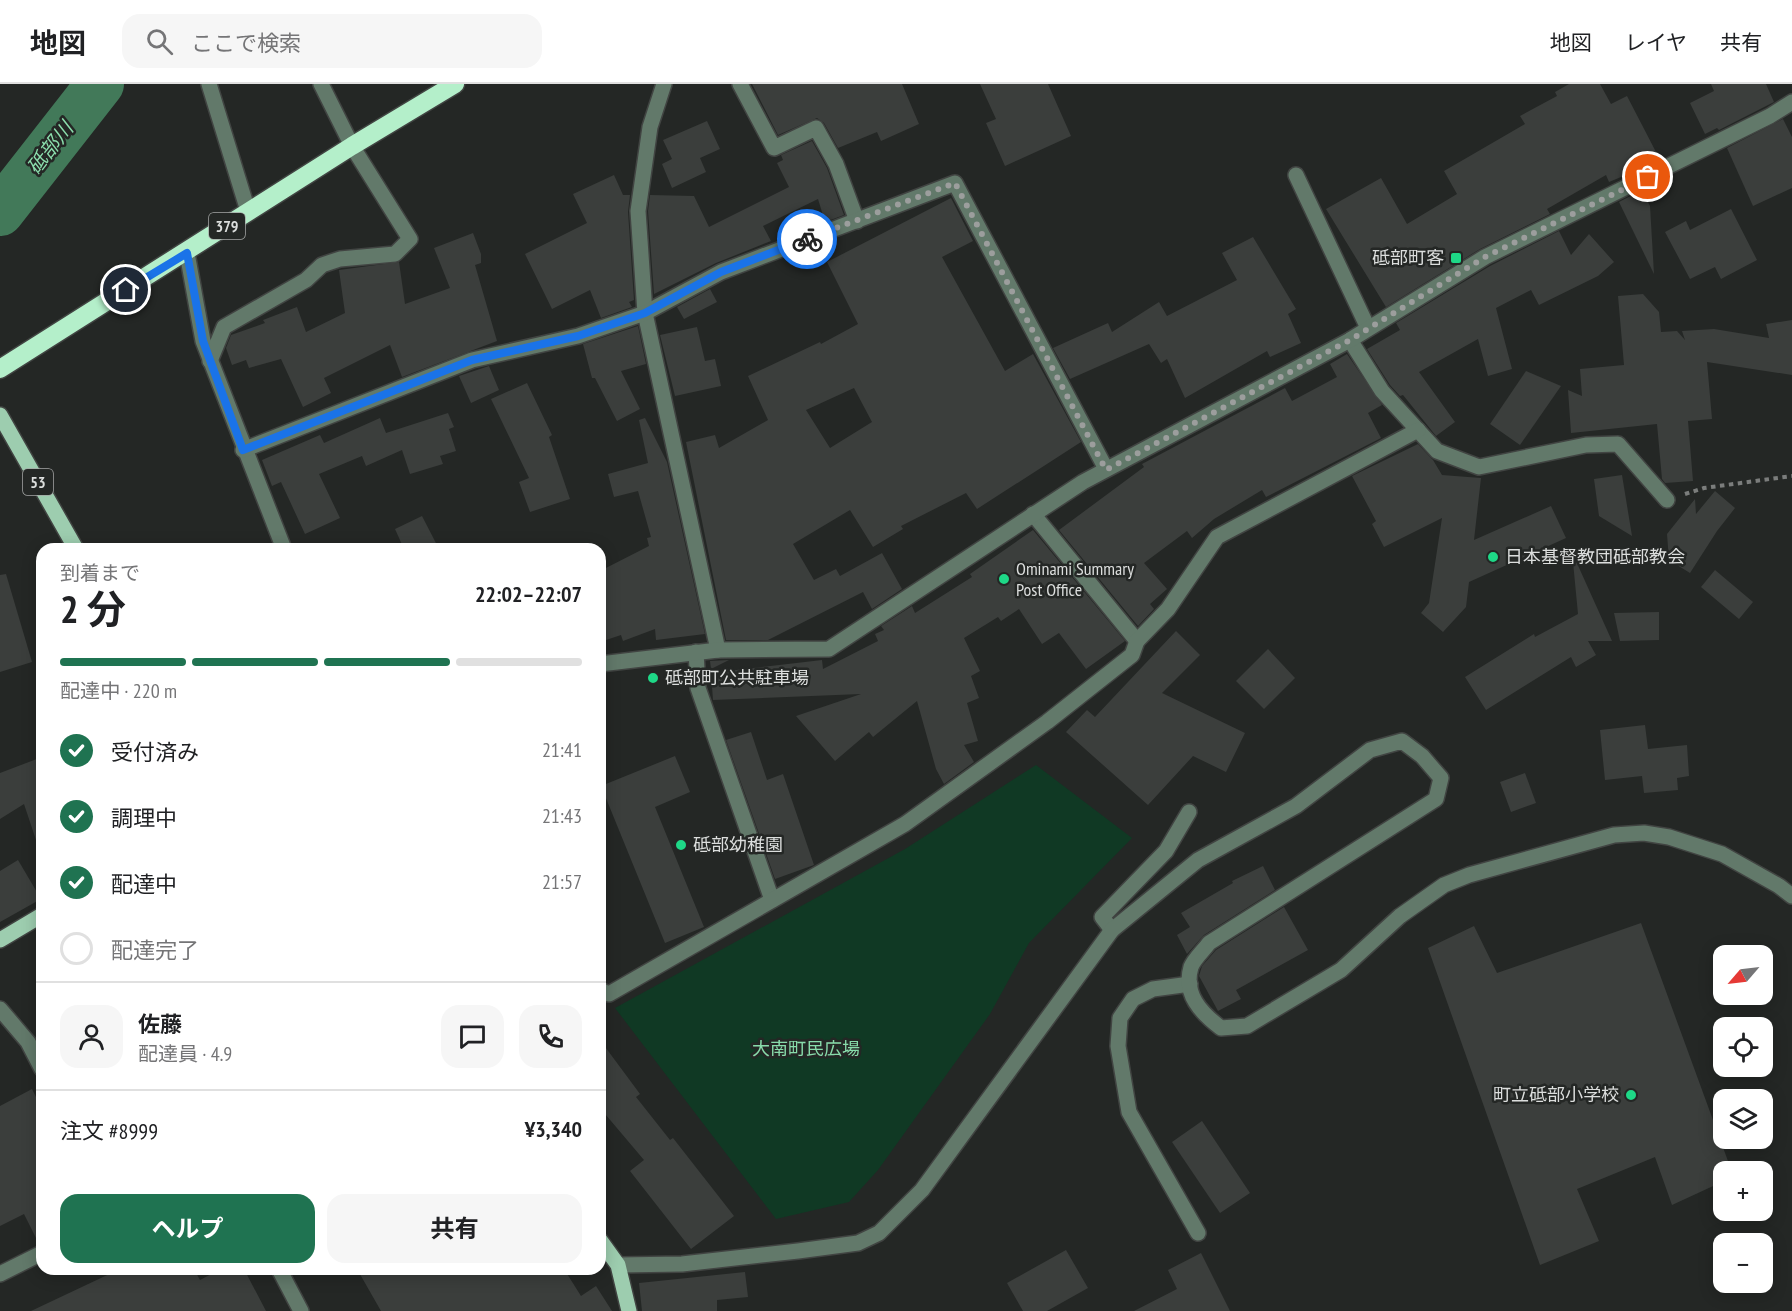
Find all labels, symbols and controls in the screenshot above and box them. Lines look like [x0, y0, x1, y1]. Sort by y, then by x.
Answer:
search box [122, 14, 542, 68]
text: 地図 [30, 24, 86, 61]
icon: search [143, 25, 176, 58]
text: ここで検索 [191, 29, 301, 57]
text: 地図 [1550, 29, 1592, 56]
text: レイヤ [1625, 29, 1687, 56]
text: 共有 [1720, 29, 1762, 56]
water label: 砥部川 [21, 115, 80, 180]
pin [1622, 151, 1673, 202]
icon: bag [1631, 160, 1664, 193]
courier [777, 209, 837, 269]
road number: 379 [209, 213, 245, 239]
icon: bike [791, 223, 824, 256]
place label: 砥部町客 [1372, 246, 1444, 269]
marker: 砥部町客 [1449, 251, 1463, 265]
pin [100, 264, 151, 315]
icon: home [109, 273, 142, 306]
road number: 53 [23, 469, 53, 495]
place label: 日本基督教団砥部教会 [1505, 545, 1685, 568]
marker: 日本基督教団砥部教会 [1486, 550, 1500, 564]
place label: Ominami Summary Post Office [1016, 557, 1134, 601]
text: 到着まで [60, 560, 140, 586]
marker: Ominami Summary Post Office [997, 572, 1011, 586]
text: 22:02–22:07 [475, 580, 582, 608]
text: 2 分 [60, 583, 126, 634]
place label: 砥部町公共駐車場 [665, 666, 809, 689]
marker: 砥部町公共駐車場 [646, 671, 660, 685]
text: 配達中 · 220 m [60, 678, 177, 704]
icon: check [60, 734, 93, 767]
text: 21:41 [542, 737, 582, 763]
text: 受付済み [111, 738, 199, 766]
icon: check [60, 800, 93, 833]
text: 21:43 [542, 803, 582, 829]
text: 調理中 [111, 804, 177, 832]
place label: 砥部幼稚園 [693, 833, 783, 856]
marker: 砥部幼稚園 [674, 838, 688, 852]
icon: check [60, 866, 93, 899]
text: 21:57 [542, 869, 582, 895]
text: 配達中 [111, 870, 177, 898]
text: 配達完了 [111, 936, 199, 964]
north arrow [1713, 945, 1773, 1005]
map controls [1713, 945, 1773, 1293]
button: person [60, 1005, 123, 1068]
button: chat [441, 1005, 504, 1068]
button: phone [519, 1005, 582, 1068]
text: 佐藤 [138, 1010, 182, 1038]
button: locate [1713, 1017, 1773, 1077]
park label: 大南町民広場 [752, 1037, 860, 1060]
text: 配達員 · 4.9 [138, 1041, 232, 1067]
place label: 町立砥部小学校 [1493, 1083, 1619, 1106]
marker: 町立砥部小学校 [1624, 1088, 1638, 1102]
button: layers [1713, 1089, 1773, 1149]
text: ¥3,340 [525, 1115, 582, 1143]
text: 注文 #8999 [60, 1117, 158, 1145]
button: + [1713, 1161, 1773, 1221]
button: ヘルプ [60, 1194, 315, 1263]
button: 共有 [327, 1194, 582, 1263]
button: − [1713, 1233, 1773, 1293]

